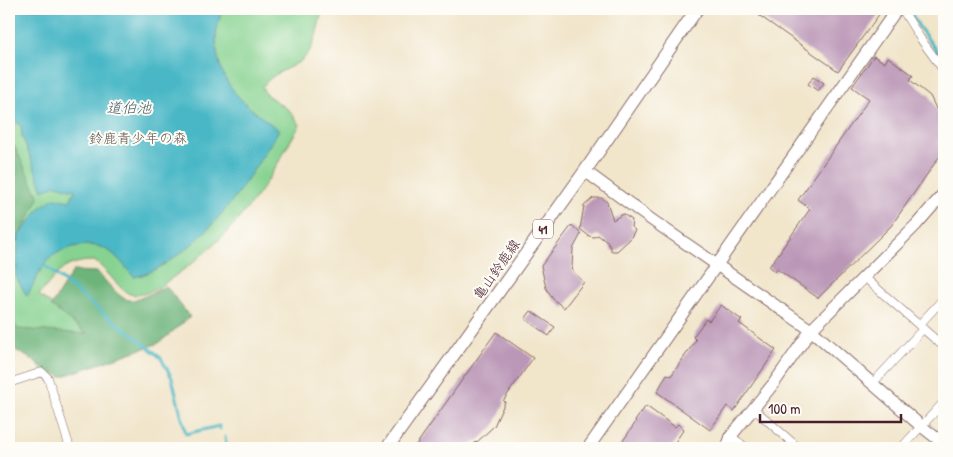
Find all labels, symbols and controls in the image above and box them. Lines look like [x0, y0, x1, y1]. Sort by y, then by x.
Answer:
water label: 道伯池 [106, 97, 152, 118]
park label: 鈴鹿青少年の森 [89, 128, 187, 147]
road number: 41 [533, 220, 553, 238]
street label: 亀山鈴鹿線 [468, 235, 524, 303]
scale bar [760, 392, 902, 424]
text: 100 m [768, 398, 801, 419]

